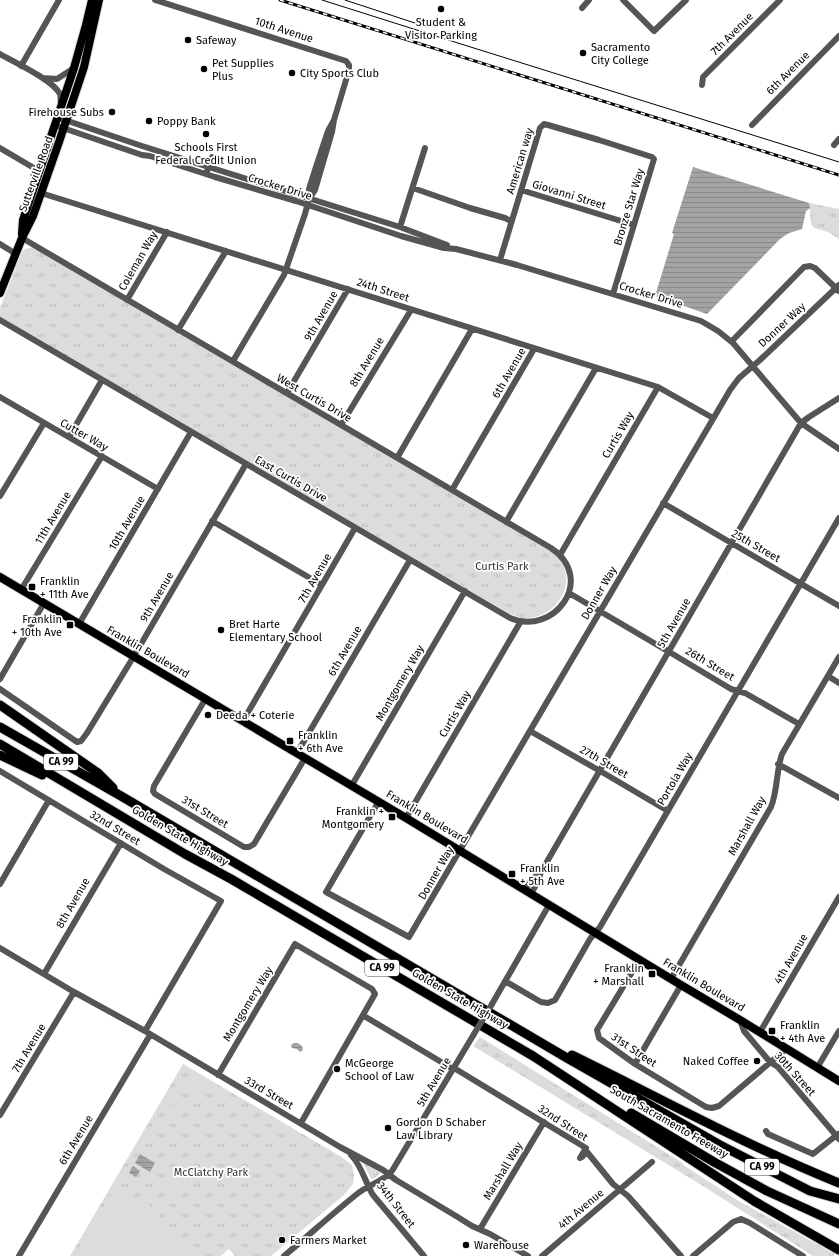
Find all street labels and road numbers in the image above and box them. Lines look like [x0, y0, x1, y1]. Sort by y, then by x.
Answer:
street label: 7th Avenue [708, 10, 756, 58]
street label: 10th Avenue [253, 14, 315, 46]
street label: 6th Avenue [764, 49, 812, 97]
street label: American way [504, 126, 536, 196]
street label: Sutterville Road [16, 134, 56, 214]
street label: Bronze Star Way [611, 166, 647, 247]
street label: Crocker Drive [247, 171, 313, 203]
street label: Giovanni Street [531, 178, 607, 212]
street label: Coleman Way [116, 229, 160, 293]
street label: 24th Street [355, 275, 411, 305]
street label: Crocker Drive [618, 279, 684, 311]
street label: 9th Avenue [301, 289, 341, 343]
street label: Donner Way [756, 300, 809, 350]
street label: 8th Avenue [347, 335, 387, 389]
street label: 6th Avenue [489, 346, 529, 400]
street label: West Curtis Drive [274, 371, 354, 425]
street label: Curtis Way [599, 409, 637, 461]
street label: Cutter Way [58, 416, 111, 454]
street label: East Curtis Drive [253, 453, 329, 505]
street label: 11th Avenue [32, 489, 74, 547]
street label: 10th Avenue [106, 493, 148, 553]
street label: 25th Street [729, 527, 783, 565]
street label: 7th Avenue [296, 551, 334, 605]
street label: Donner Way [578, 563, 620, 622]
street label: 9th Avenue [137, 570, 177, 624]
street label: 5th Avenue [655, 596, 693, 650]
street label: Franklin Boulevard [104, 623, 192, 681]
street label: 6th Avenue [325, 624, 365, 678]
street label: Montgomery Way [373, 642, 427, 723]
street label: 26th Street [683, 644, 737, 684]
street label: Curtis Way [436, 688, 474, 740]
street label: 27th Street [578, 743, 630, 781]
street label: Portola Way [655, 750, 696, 808]
road number: CA 99 [44, 754, 78, 770]
street label: Franklin Boulevard [384, 787, 470, 847]
street label: 31st Street [179, 793, 231, 831]
street label: Marshall Way [725, 794, 769, 858]
street label: Golden State Highway [130, 803, 231, 869]
street label: 32nd Street [87, 808, 143, 848]
street label: Donner Way [415, 843, 457, 902]
street label: 8th Avenue [53, 876, 93, 930]
street label: 4th Avenue [771, 932, 811, 986]
street label: Franklin Boulevard [661, 955, 747, 1015]
road number: CA 99 [365, 960, 399, 976]
street label: Montgomery Way [220, 964, 276, 1044]
street label: Golden State Highway [410, 966, 511, 1032]
street label: 7th Avenue [9, 1021, 49, 1075]
street label: 31st Street [609, 1030, 659, 1070]
street label: 30th Street [772, 1049, 818, 1099]
street label: 5th Avenue [414, 1055, 454, 1109]
street label: 33rd Street [242, 1074, 296, 1112]
street label: South Sacramento Freeway [608, 1083, 731, 1161]
street label: 32nd Street [536, 1102, 590, 1144]
street label: 6th Avenue [56, 1113, 96, 1167]
street label: Marshall Way [481, 1139, 526, 1202]
road number: CA 99 [745, 1159, 779, 1175]
street label: 34th Street [374, 1180, 418, 1230]
street label: 4th Avenue [555, 1186, 607, 1232]

